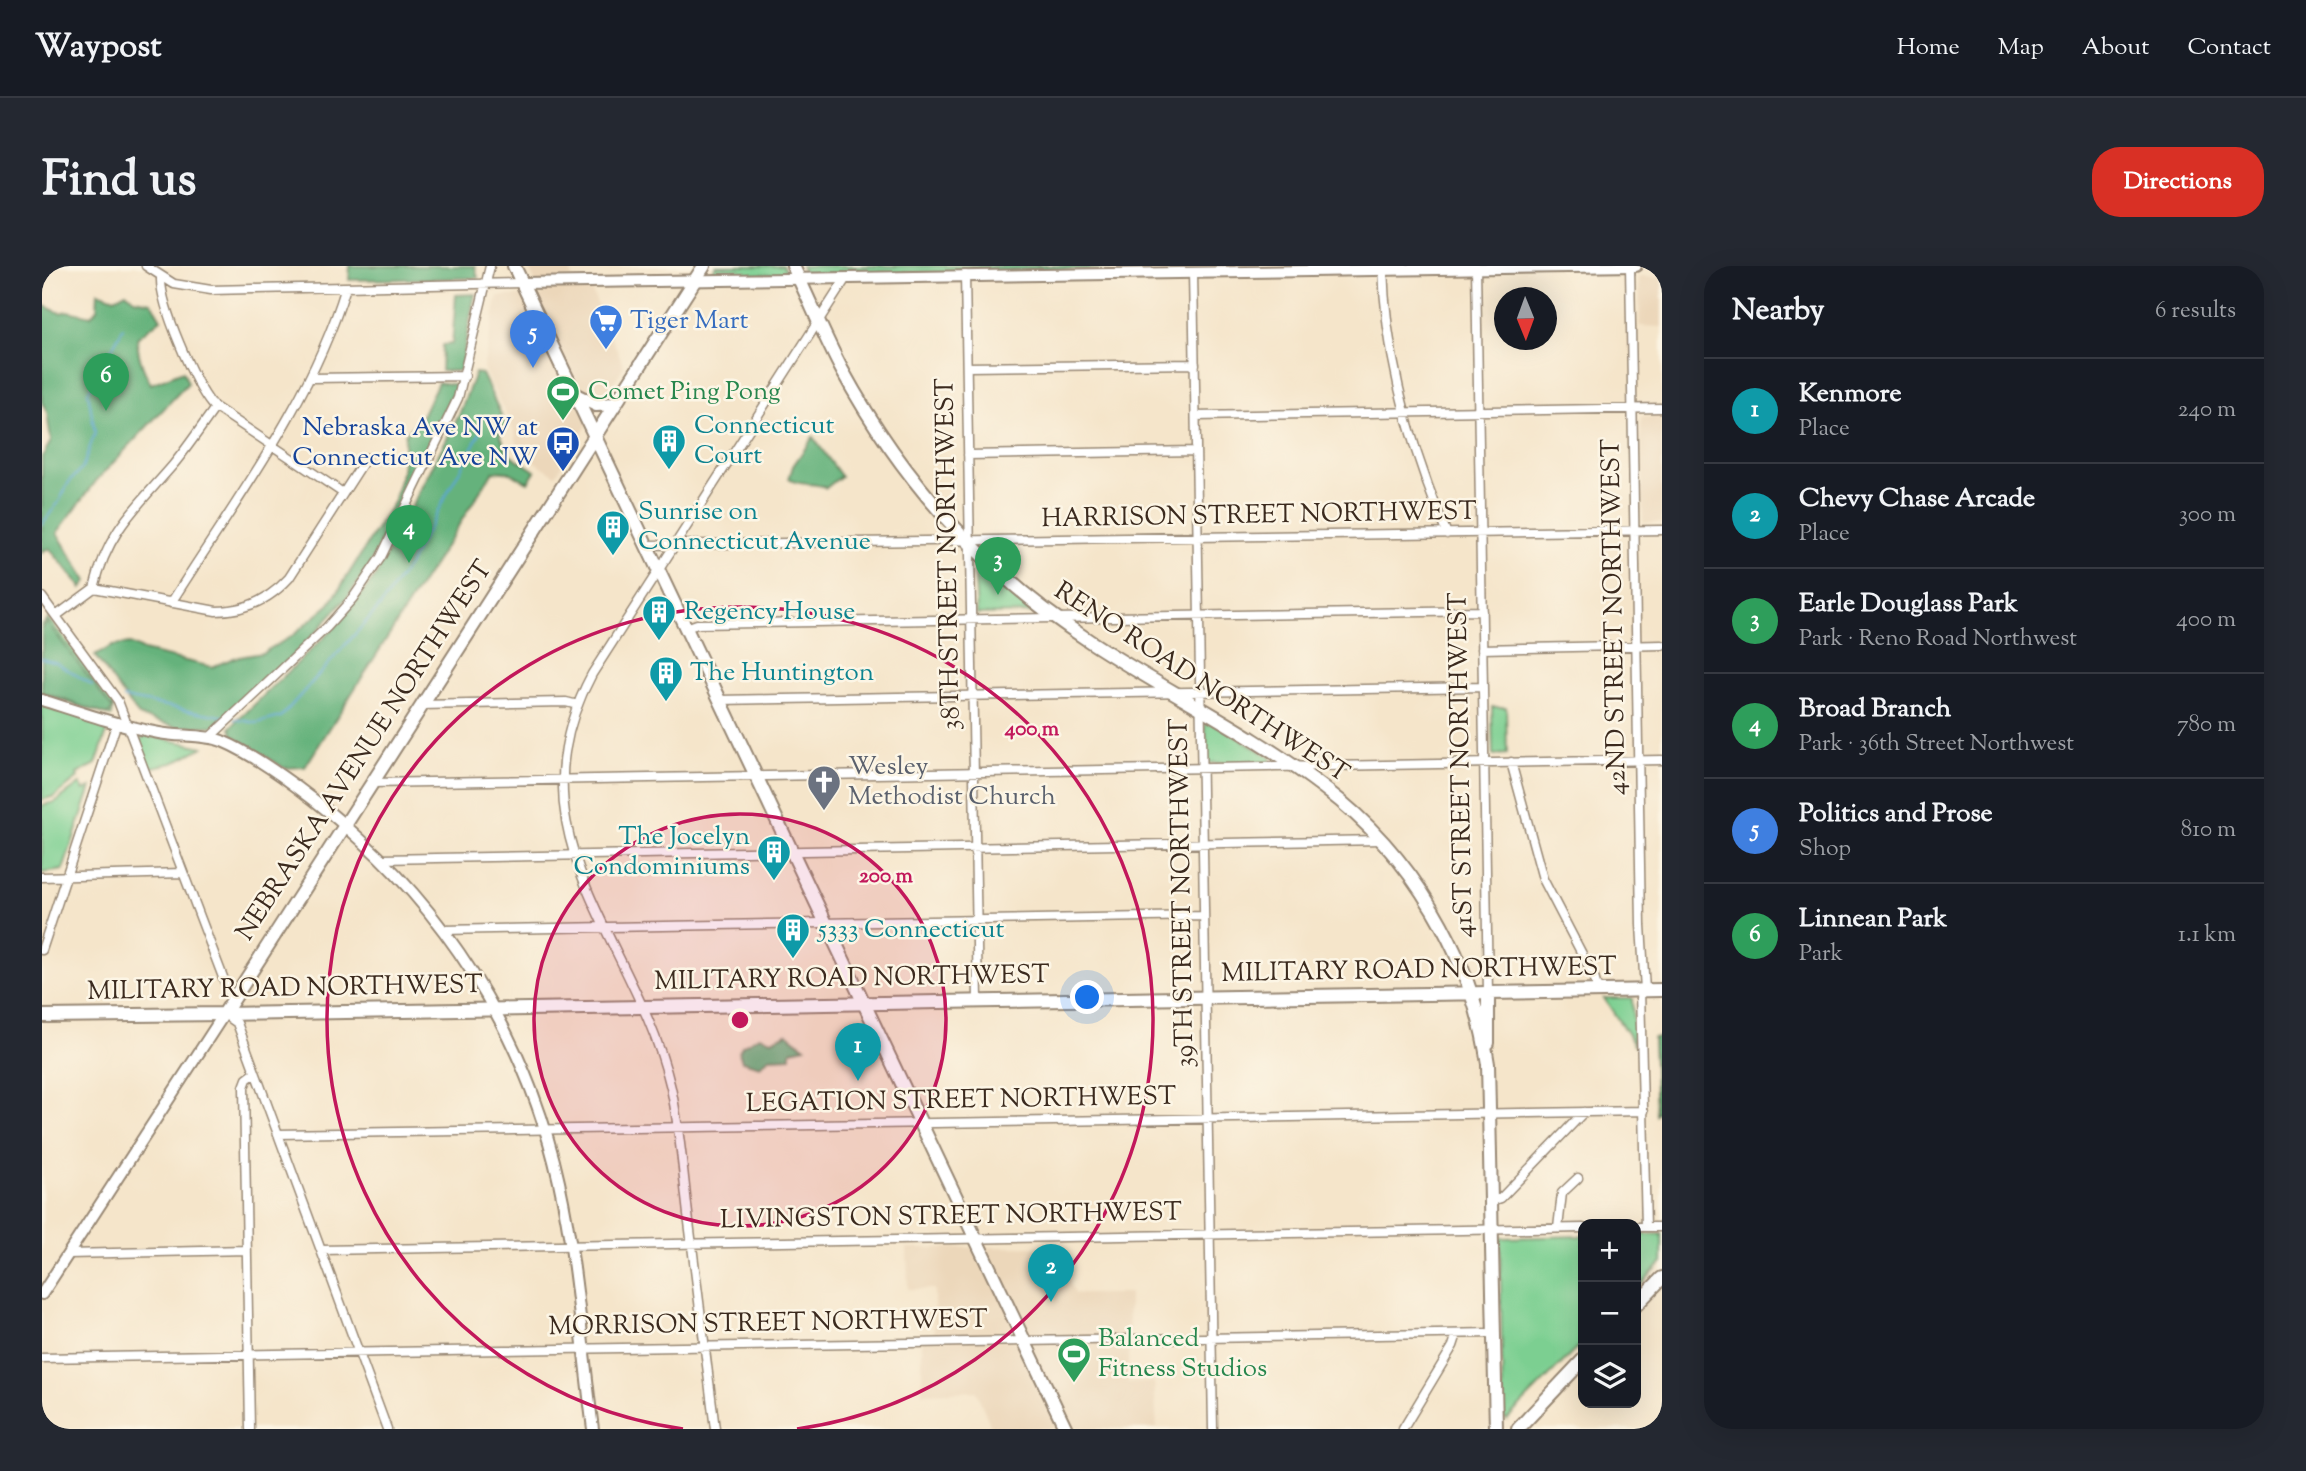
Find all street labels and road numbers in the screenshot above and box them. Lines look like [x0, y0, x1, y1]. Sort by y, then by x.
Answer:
street label: 38TH STREET NORTHWEST [927, 378, 971, 730]
street label: 42ND STREET NORTHWEST [1593, 439, 1637, 795]
street label: HARRISON STREET NORTHWEST [1041, 494, 1477, 538]
street label: NEBRASKA AVENUE NORTHWEST [228, 553, 502, 949]
street label: RENO ROAD NORTHWEST [1046, 573, 1356, 793]
street label: 41ST STREET NORTHWEST [1440, 592, 1484, 938]
street label: 39TH STREET NORTHWEST [1161, 718, 1205, 1068]
street label: MILITARY ROAD NORTHWEST [1221, 949, 1617, 993]
street label: MILITARY ROAD NORTHWEST [654, 957, 1050, 1001]
street label: MILITARY ROAD NORTHWEST [87, 967, 483, 1011]
street label: LEGATION STREET NORTHWEST [745, 1079, 1177, 1123]
street label: LIVINGSTON STREET NORTHWEST [720, 1194, 1182, 1240]
street label: MORRISON STREET NORTHWEST [548, 1302, 988, 1346]

